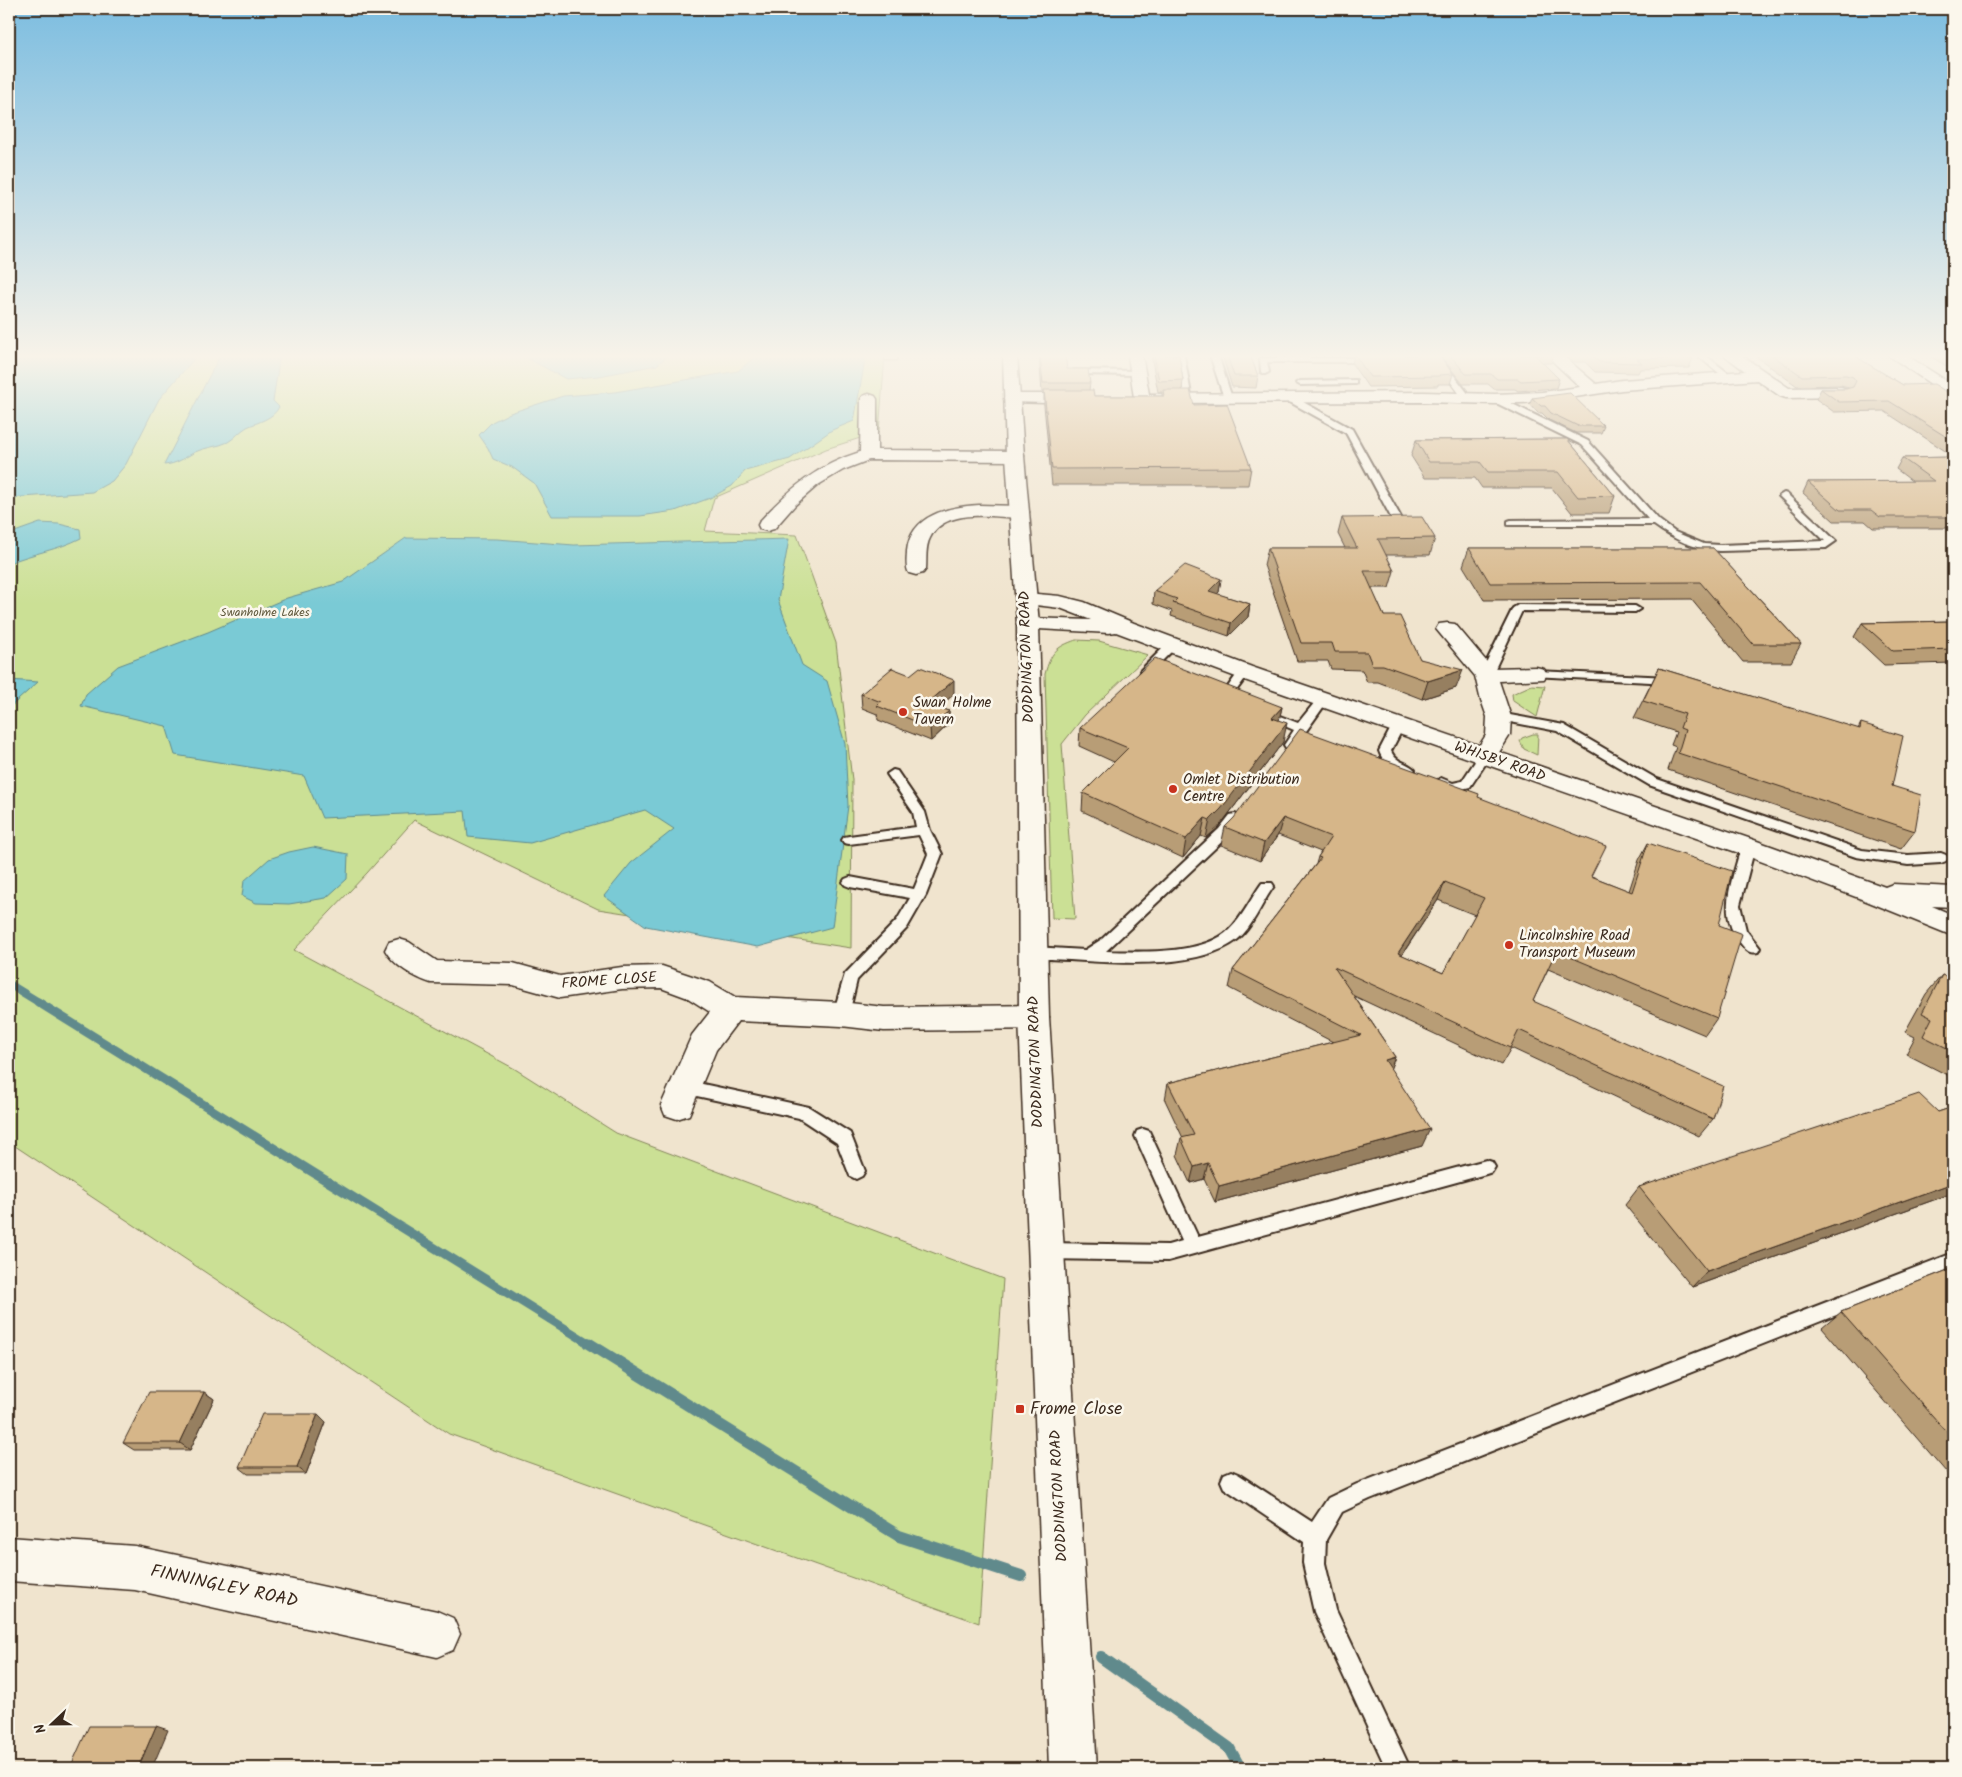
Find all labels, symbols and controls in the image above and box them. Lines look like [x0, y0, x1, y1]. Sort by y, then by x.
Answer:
street label: DODDINGTON ROAD [1013, 590, 1041, 724]
park label: Swanholme Lakes [220, 603, 310, 622]
place label: Swan Holme Tavern [913, 691, 992, 732]
marker: Swan Holme Tavern [897, 706, 909, 718]
street label: WHISBY ROAD [1451, 735, 1549, 789]
place label: Omlet Distribution Centre [1183, 768, 1300, 809]
marker: Omlet Distribution Centre [1167, 783, 1179, 795]
place label: Lincolnshire Road Transport Museum [1519, 924, 1636, 965]
marker: Lincolnshire Road Transport Museum [1503, 939, 1515, 951]
street label: FROME CLOSE [561, 966, 659, 996]
street label: DODDINGTON ROAD [1022, 995, 1050, 1129]
place label: Frome Close [1030, 1395, 1122, 1424]
marker: Frome Close [1014, 1403, 1026, 1415]
street label: DODDINGTON ROAD [1044, 1429, 1074, 1563]
street label: FINNINGLEY ROAD [148, 1557, 301, 1617]
north arrow [28, 1700, 78, 1750]
text: N [29, 1720, 53, 1737]

